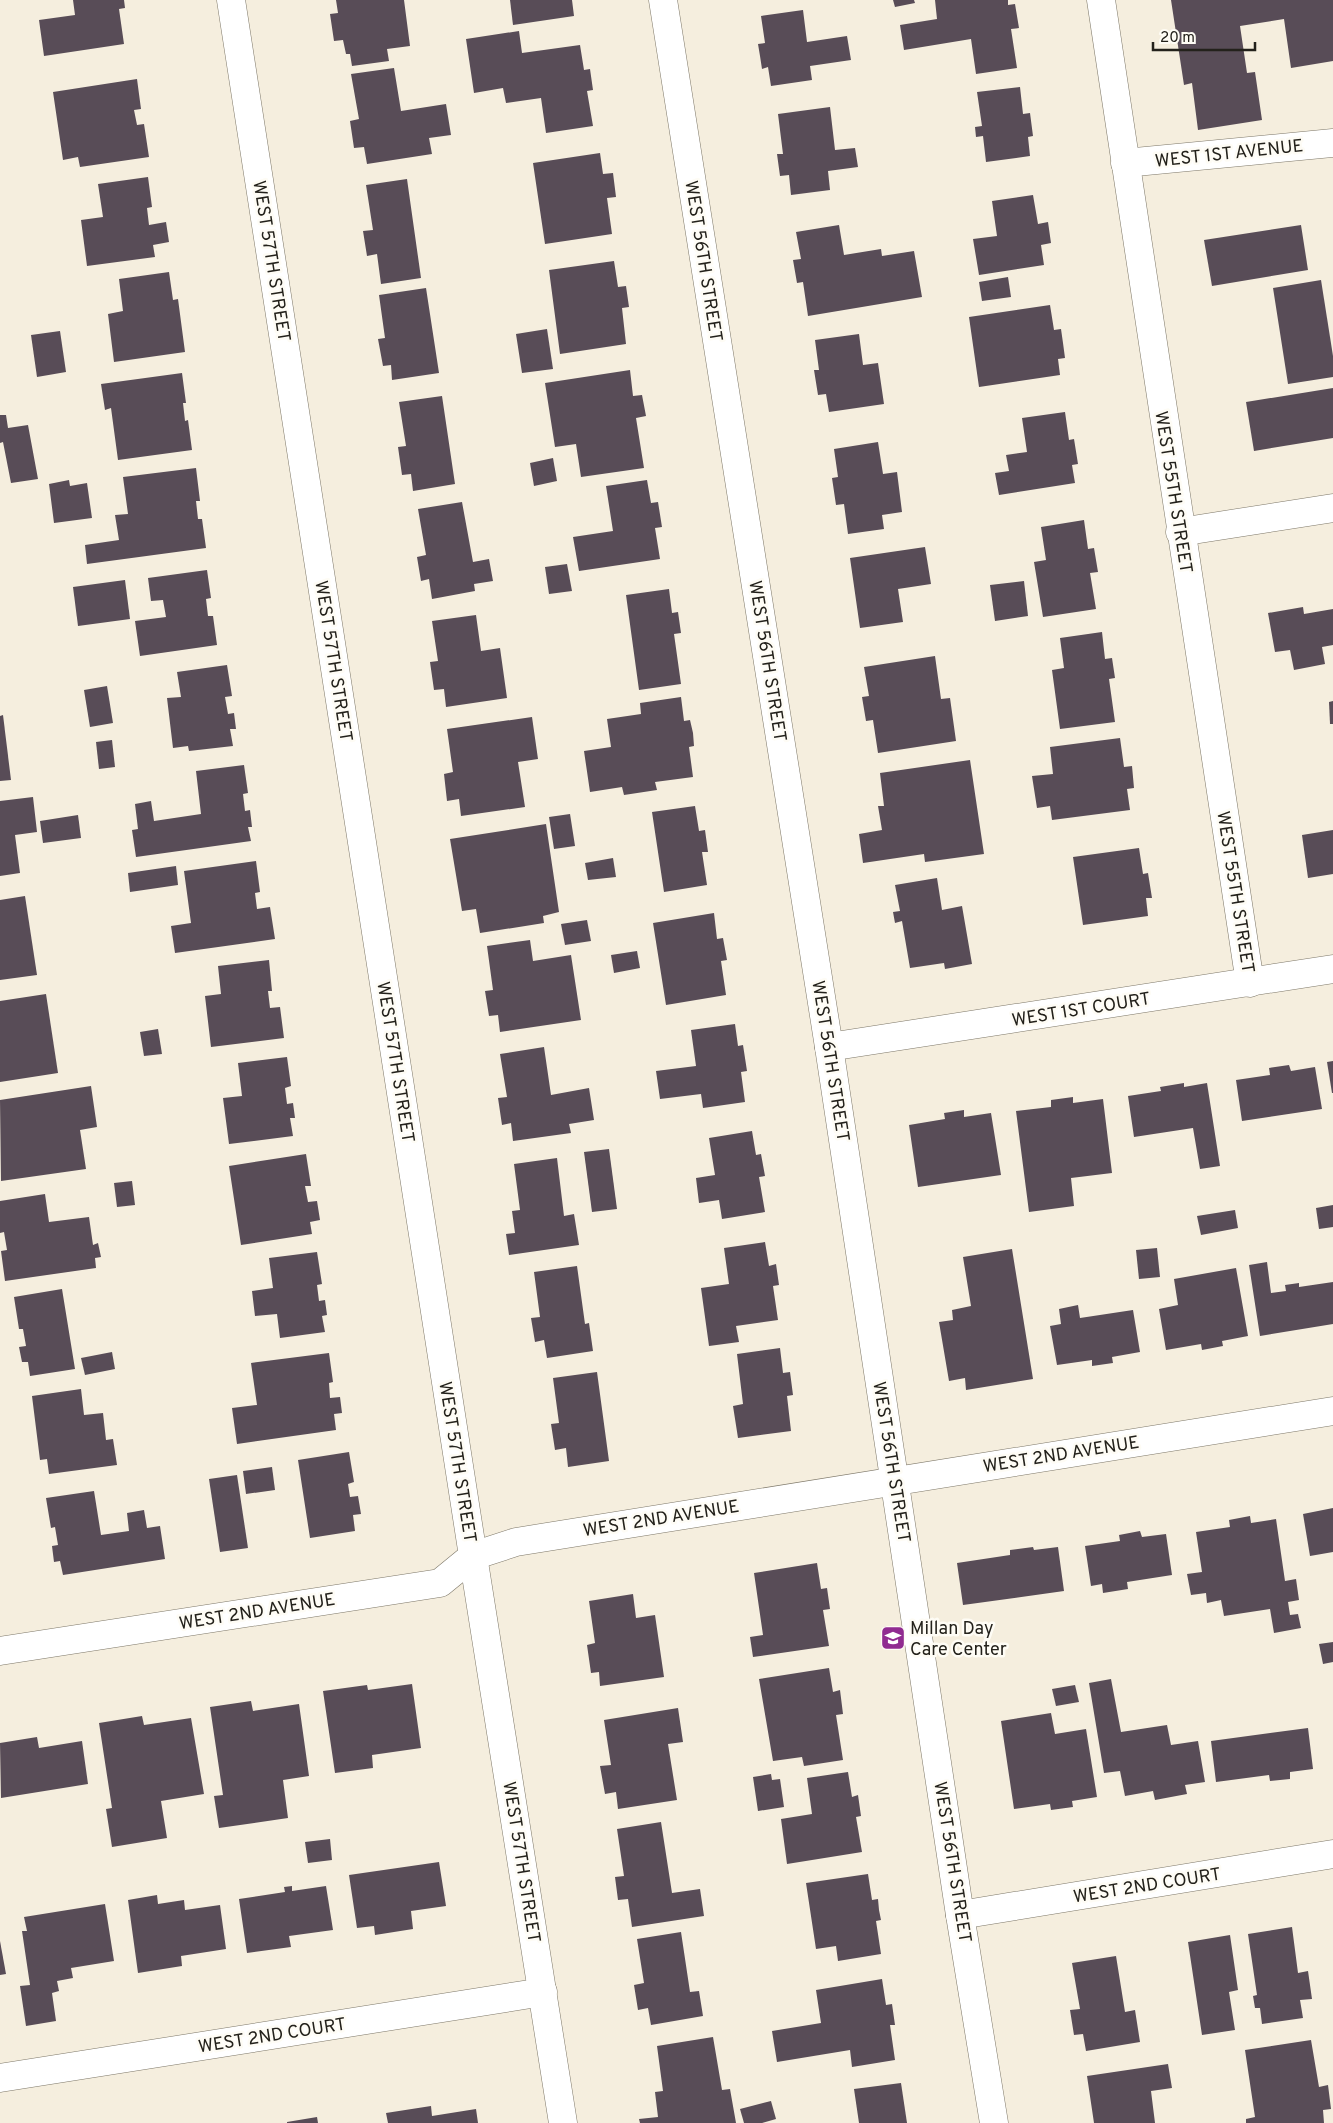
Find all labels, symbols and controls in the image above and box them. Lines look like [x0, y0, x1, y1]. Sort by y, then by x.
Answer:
scale bar [1153, 20, 1256, 52]
text: 20 m [1160, 29, 1195, 48]
street label: WEST 1ST AVENUE [1154, 135, 1304, 174]
street label: WEST 57TH STREET [246, 179, 295, 344]
street label: WEST 56TH STREET [678, 179, 727, 344]
street label: WEST 55TH STREET [1148, 409, 1197, 575]
street label: WEST 57TH STREET [308, 579, 357, 744]
street label: WEST 56TH STREET [742, 579, 791, 744]
street label: WEST 55TH STREET [1210, 809, 1259, 975]
street label: WEST 56TH STREET [805, 979, 854, 1144]
street label: WEST 57TH STREET [370, 980, 419, 1145]
street label: WEST 1ST COURT [1010, 988, 1152, 1033]
street label: WEST 57TH STREET [432, 1380, 481, 1545]
street label: WEST 56TH STREET [866, 1380, 915, 1545]
street label: WEST 2ND AVENUE [981, 1432, 1141, 1479]
street label: WEST 2ND AVENUE [581, 1496, 741, 1543]
street label: WEST 2ND AVENUE [177, 1589, 337, 1636]
place label: Millan Day Care Center [910, 1618, 1007, 1662]
school or university icon: Millan Day Care Center [880, 1625, 906, 1651]
street label: WEST 57TH STREET [496, 1780, 545, 1945]
street label: WEST 56TH STREET [927, 1780, 976, 1945]
street label: WEST 2ND COURT [1072, 1863, 1223, 1910]
street label: WEST 2ND COURT [197, 2013, 348, 2060]

